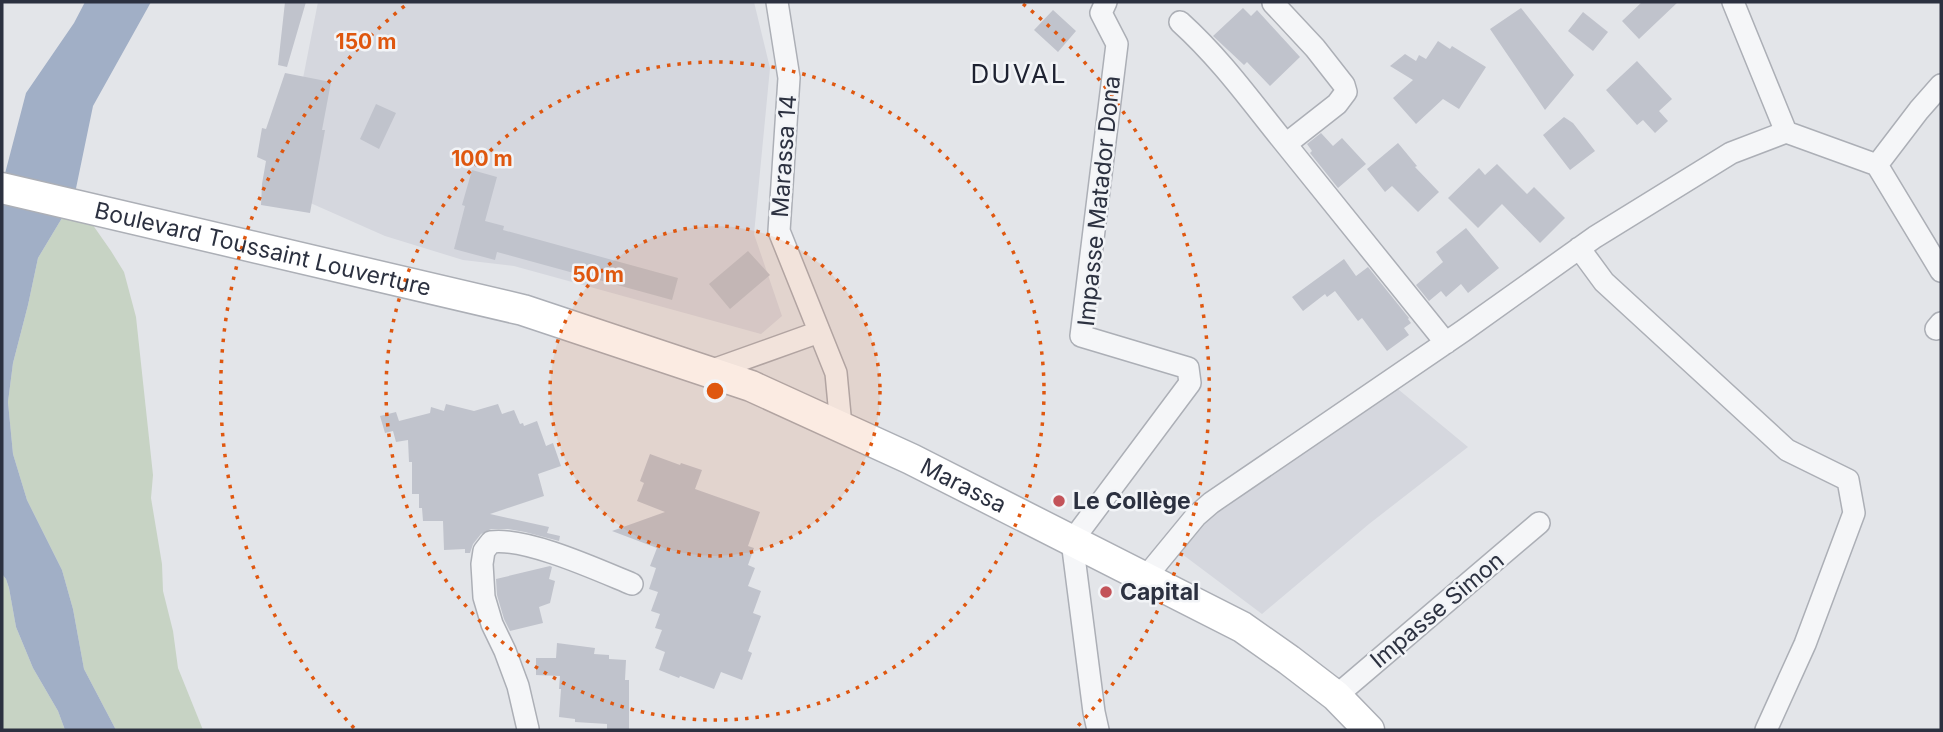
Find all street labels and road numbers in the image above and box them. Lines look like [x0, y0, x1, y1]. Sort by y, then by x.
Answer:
street label: Impasse Matador Dona [1072, 74, 1126, 328]
street label: Marassa 14 [766, 94, 802, 218]
street label: Boulevard Toussaint Louverture [92, 196, 434, 302]
street label: Marassa [916, 452, 1011, 519]
street label: Impasse Simon [1365, 546, 1509, 674]

